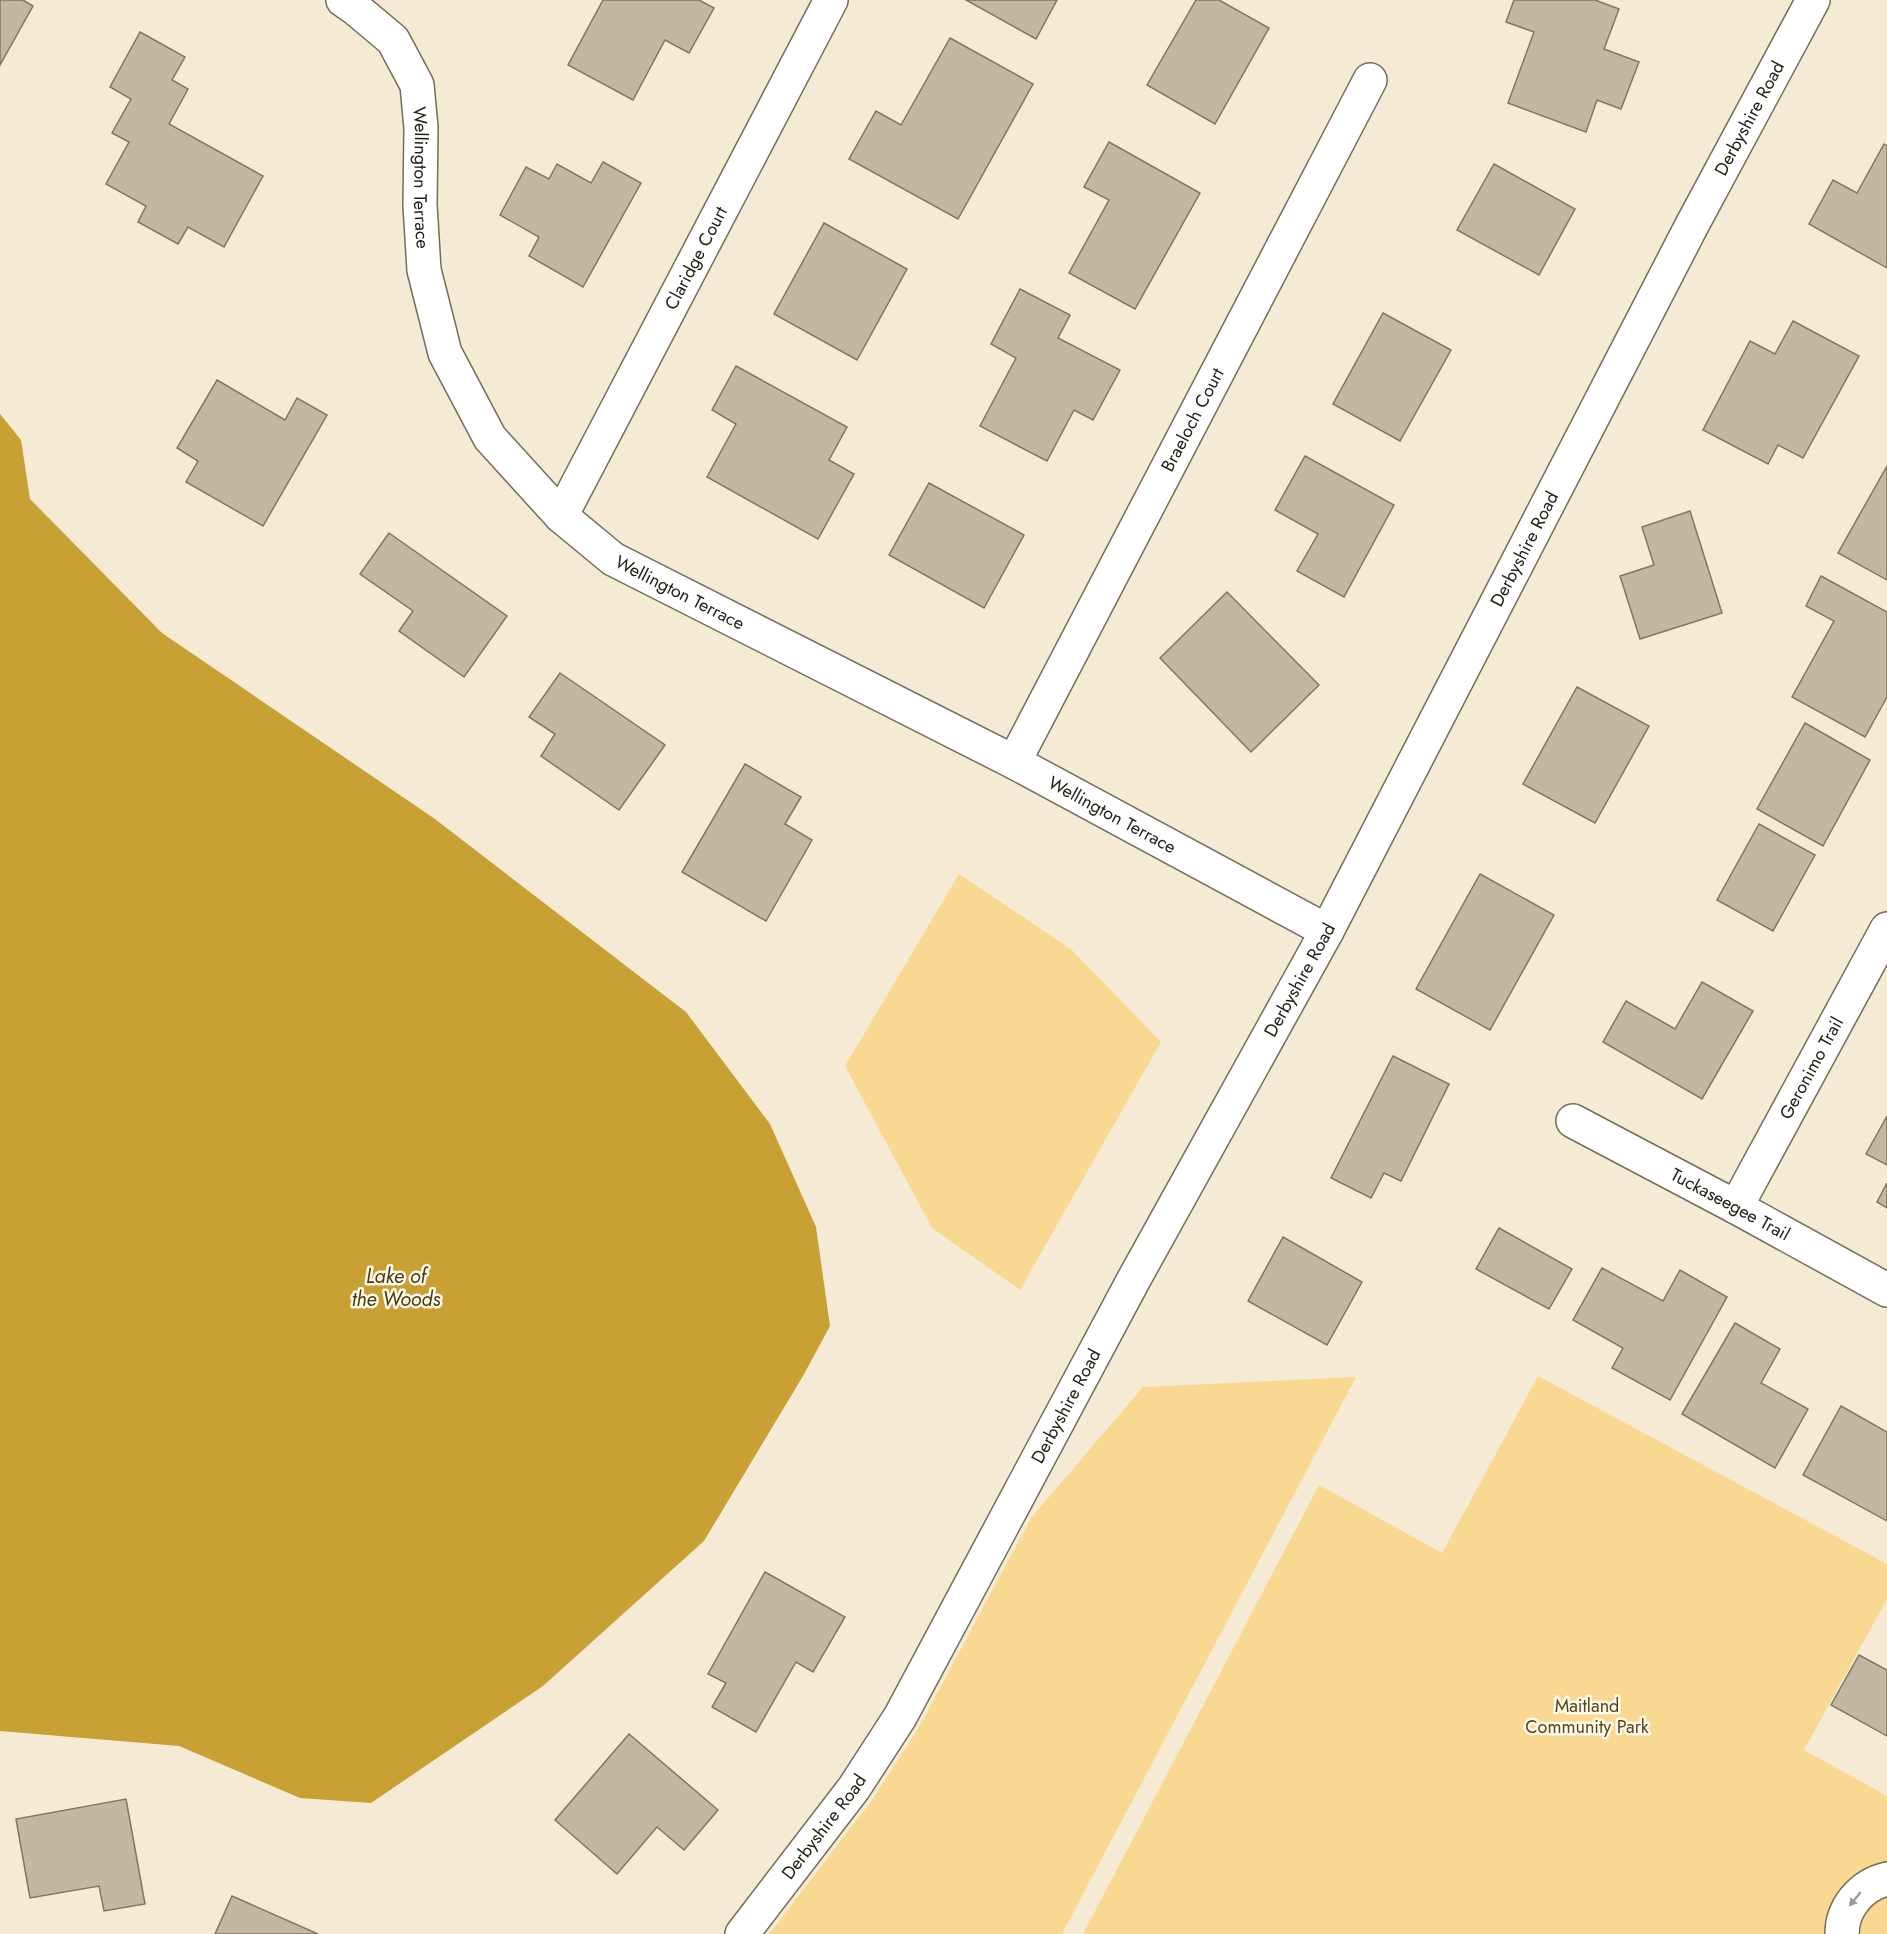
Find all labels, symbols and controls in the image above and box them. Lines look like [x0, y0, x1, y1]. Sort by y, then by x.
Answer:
street label: Derbyshire Road [1708, 56, 1791, 180]
street label: Wellington Terrace [406, 106, 436, 250]
street label: Claridge Court [658, 201, 734, 314]
street label: Braeloch Court [1155, 363, 1231, 476]
street label: Derbyshire Road [1484, 487, 1565, 611]
street label: Wellington Terrace [610, 549, 749, 637]
street label: Wellington Terrace [1043, 770, 1181, 860]
street label: Derbyshire Road [1258, 919, 1342, 1042]
street label: Geronimo Trail [1773, 1012, 1850, 1124]
street label: Tuckaseegee Trail [1666, 1162, 1795, 1247]
water label: Lake of the Woods [352, 1262, 440, 1314]
street label: Derbyshire Road [1025, 1344, 1107, 1468]
park label: Maitland Community Park [1525, 1693, 1649, 1740]
street label: Derbyshire Road [775, 1769, 873, 1885]
one-way arrow [1849, 1891, 1862, 1907]

